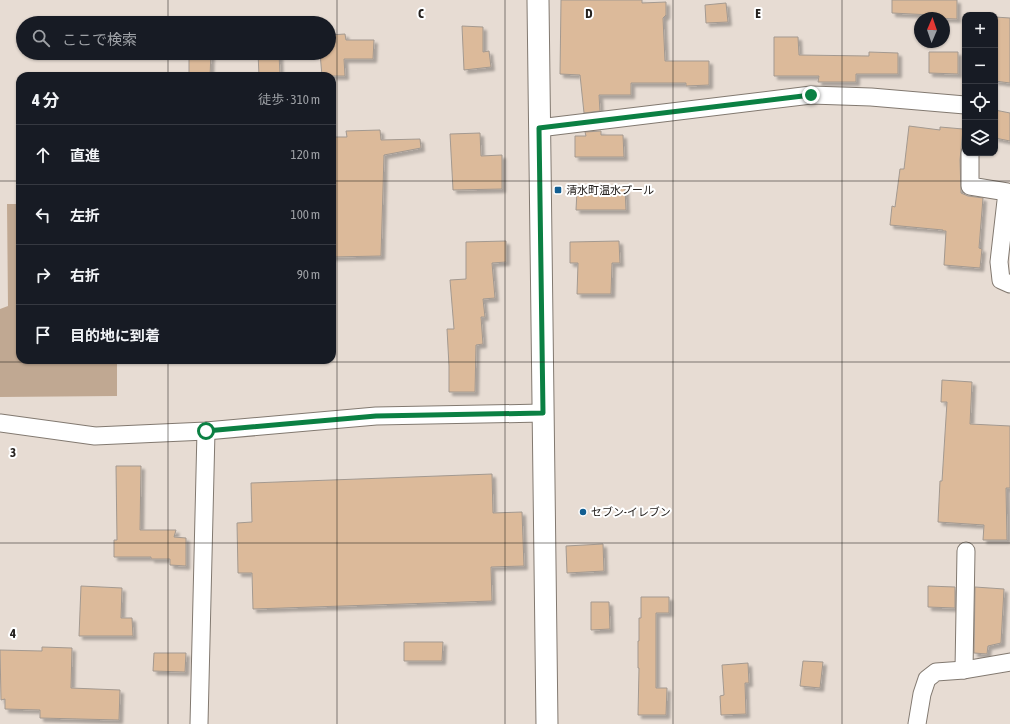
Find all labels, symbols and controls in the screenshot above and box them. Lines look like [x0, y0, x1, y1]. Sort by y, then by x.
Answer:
text: C [418, 6, 424, 21]
text: D [585, 6, 593, 21]
text: E [755, 6, 761, 21]
north arrow [914, 12, 950, 48]
map controls [962, 12, 998, 156]
button: + [962, 12, 998, 48]
search box [16, 16, 336, 60]
icon: search [30, 27, 52, 49]
text: ここで検索 [62, 31, 137, 48]
button: − [962, 48, 998, 84]
button: locate [962, 84, 998, 120]
route end [802, 86, 820, 104]
text: 4 分 [32, 90, 59, 110]
text: 徒歩 · 310 m [258, 92, 320, 107]
button: layers [962, 120, 998, 156]
icon: ahead [32, 144, 54, 166]
text: 直進 [70, 147, 100, 164]
text: 120 m [291, 147, 320, 162]
place label: 清水町温水プール [566, 184, 654, 196]
marker: 清水町温水プール [553, 185, 563, 195]
icon: left [32, 204, 54, 226]
text: 左折 [70, 207, 100, 224]
text: 100 m [291, 207, 320, 222]
icon: right [32, 264, 54, 286]
text: 右折 [70, 267, 100, 284]
text: 90 m [297, 267, 320, 282]
icon: arrive [32, 324, 54, 346]
text: 目的地に到着 [70, 327, 160, 344]
route start [197, 422, 215, 440]
text: 3 [10, 445, 16, 460]
place label: セブン-イレブン [591, 506, 671, 518]
marker: セブン-イレブン [578, 507, 588, 517]
text: 4 [9, 626, 16, 641]

